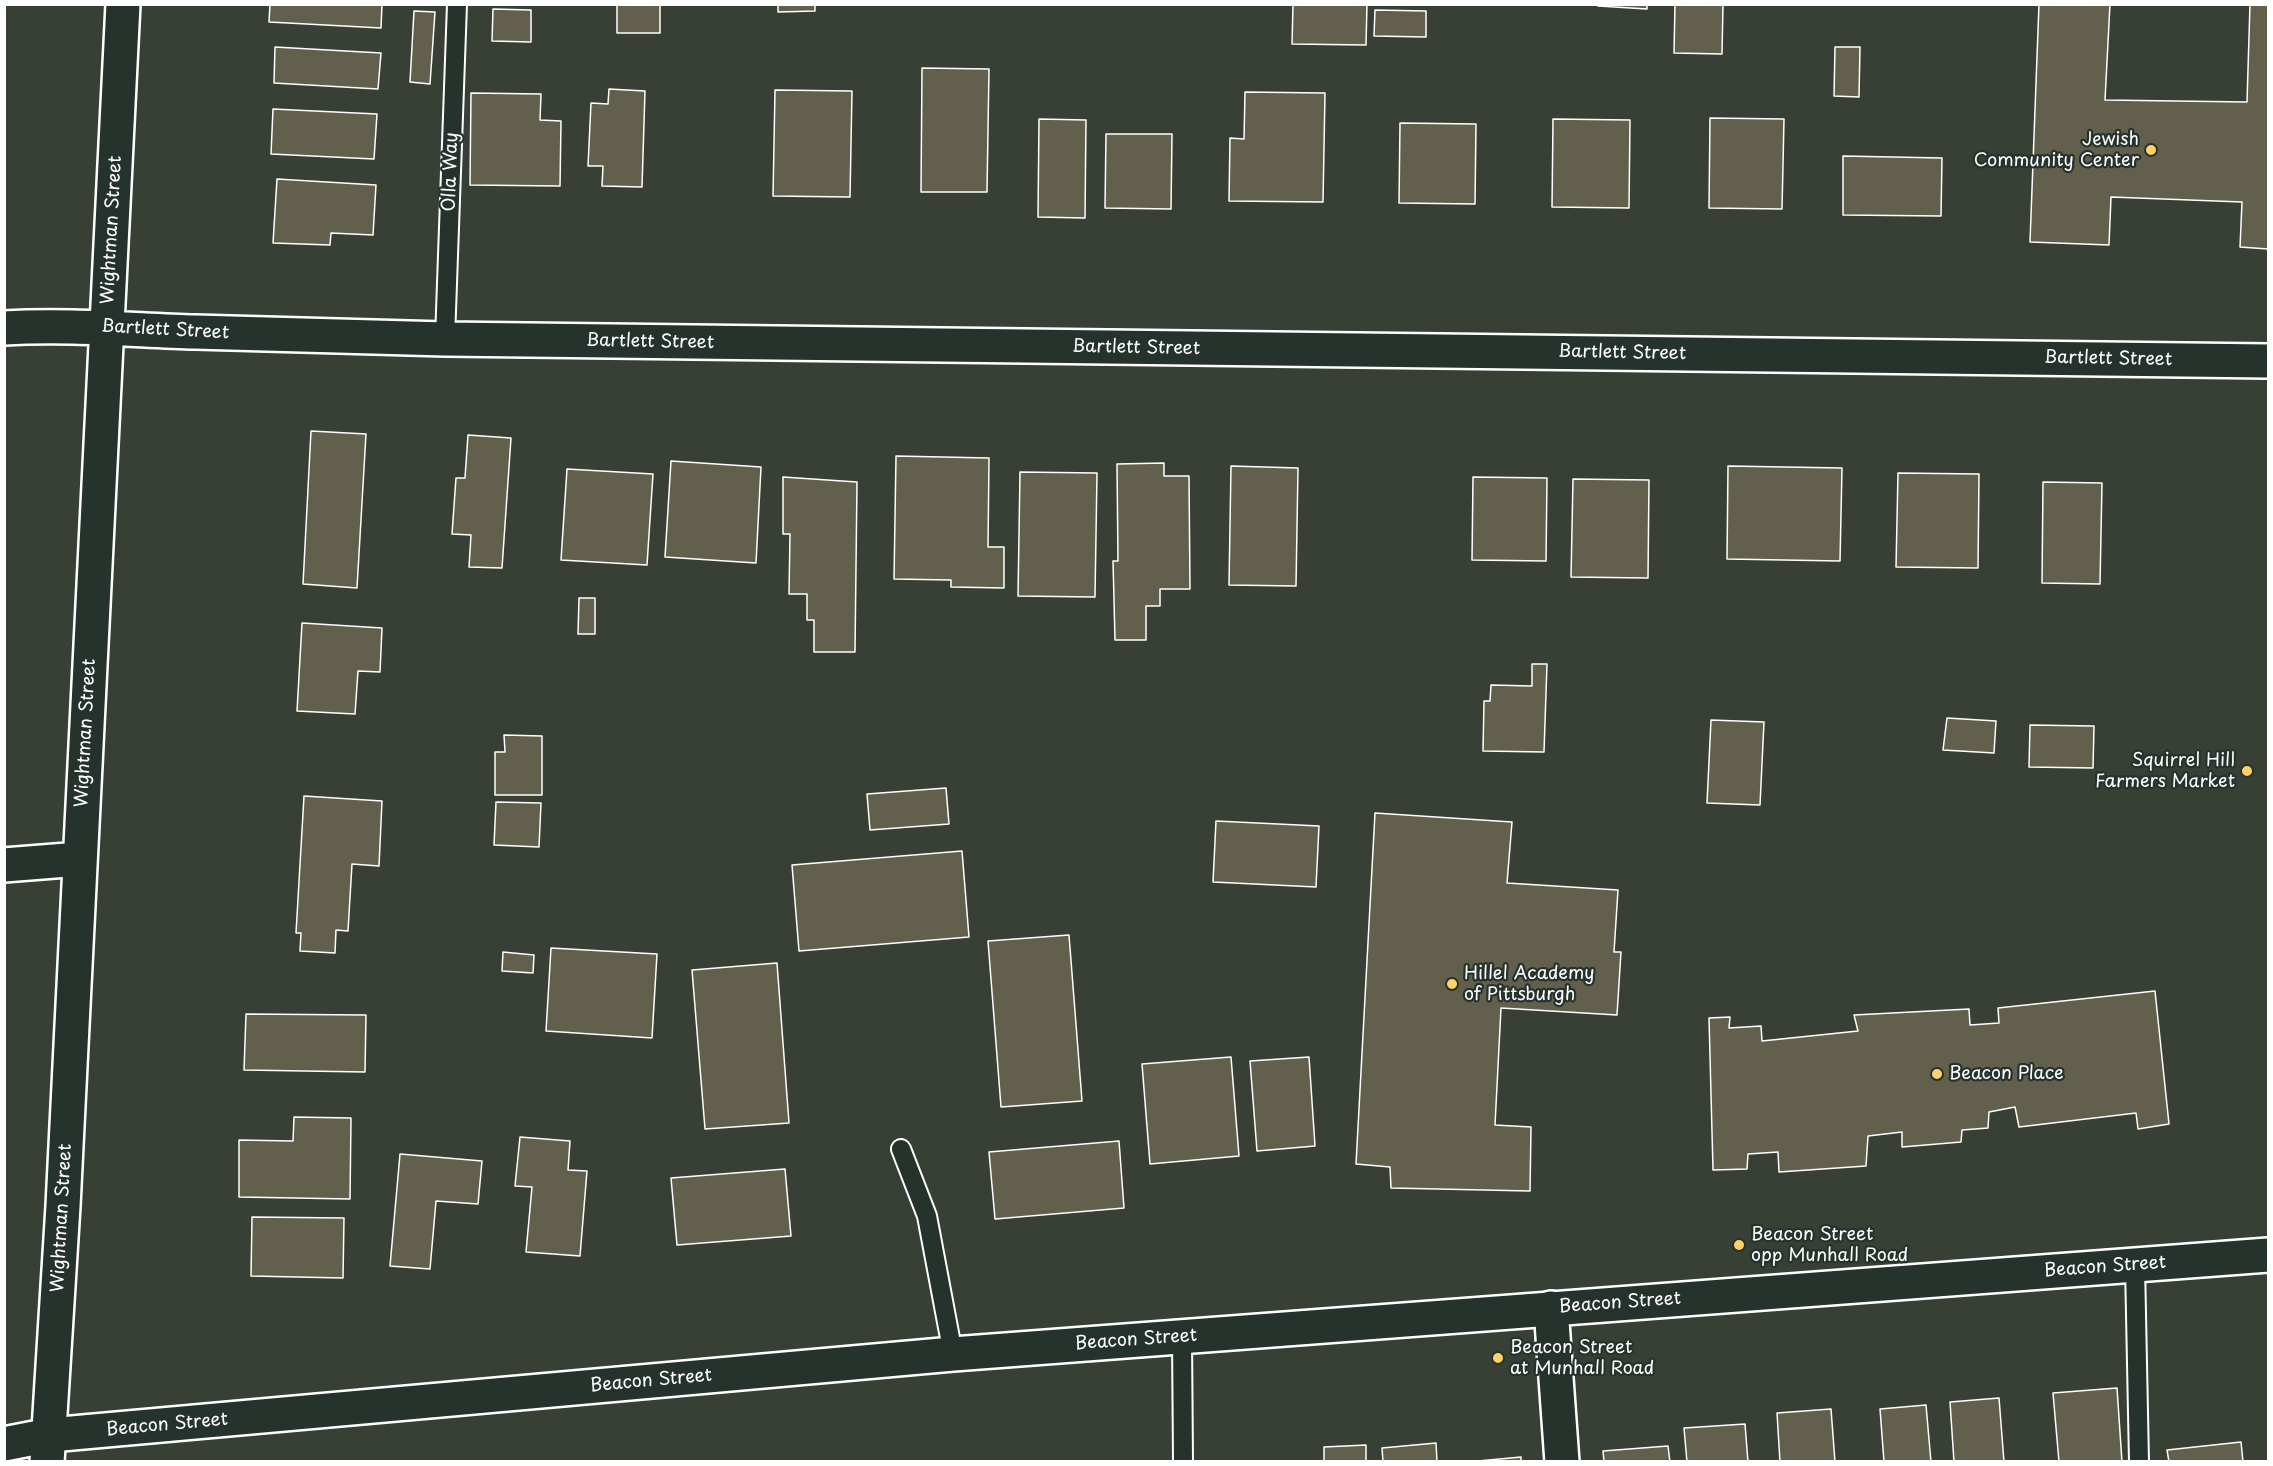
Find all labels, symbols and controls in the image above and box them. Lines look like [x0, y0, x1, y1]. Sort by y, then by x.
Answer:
place label: Jewish Community Center [1974, 129, 2139, 172]
street label: Olla Way [439, 132, 463, 212]
marker: Jewish Community Center [2144, 143, 2158, 157]
street label: Wightman Street [97, 155, 127, 305]
street label: Bartlett Street [100, 316, 230, 344]
street label: Bartlett Street [586, 330, 714, 354]
street label: Bartlett Street [1072, 336, 1200, 360]
street label: Bartlett Street [1558, 341, 1686, 365]
street label: Bartlett Street [2044, 347, 2172, 371]
street label: Wightman Street [71, 658, 101, 808]
place label: Squirrel Hill Farmers Market [2095, 750, 2235, 792]
marker: Squirrel Hill Farmers Market [2240, 764, 2254, 778]
place label: Hillel Academy of Pittsburgh [1464, 963, 1595, 1006]
marker: Hillel Academy of Pittsburgh [1445, 977, 1459, 991]
place label: Beacon Place [1949, 1063, 2064, 1085]
marker: Beacon Place [1930, 1067, 1944, 1081]
street label: Wightman Street [47, 1143, 77, 1293]
place label: Beacon Street opp Munhall Road [1751, 1224, 1908, 1266]
marker: Beacon Street opp Munhall Road [1732, 1238, 1746, 1252]
street label: Beacon Street [2043, 1252, 2167, 1282]
street label: Beacon Street [1558, 1288, 1682, 1318]
street label: Beacon Street [1074, 1325, 1198, 1355]
place label: Beacon Street at Munhall Road [1510, 1337, 1654, 1380]
marker: Beacon Street at Munhall Road [1491, 1351, 1505, 1365]
street label: Beacon Street [589, 1365, 713, 1397]
street label: Beacon Street [105, 1409, 229, 1441]

